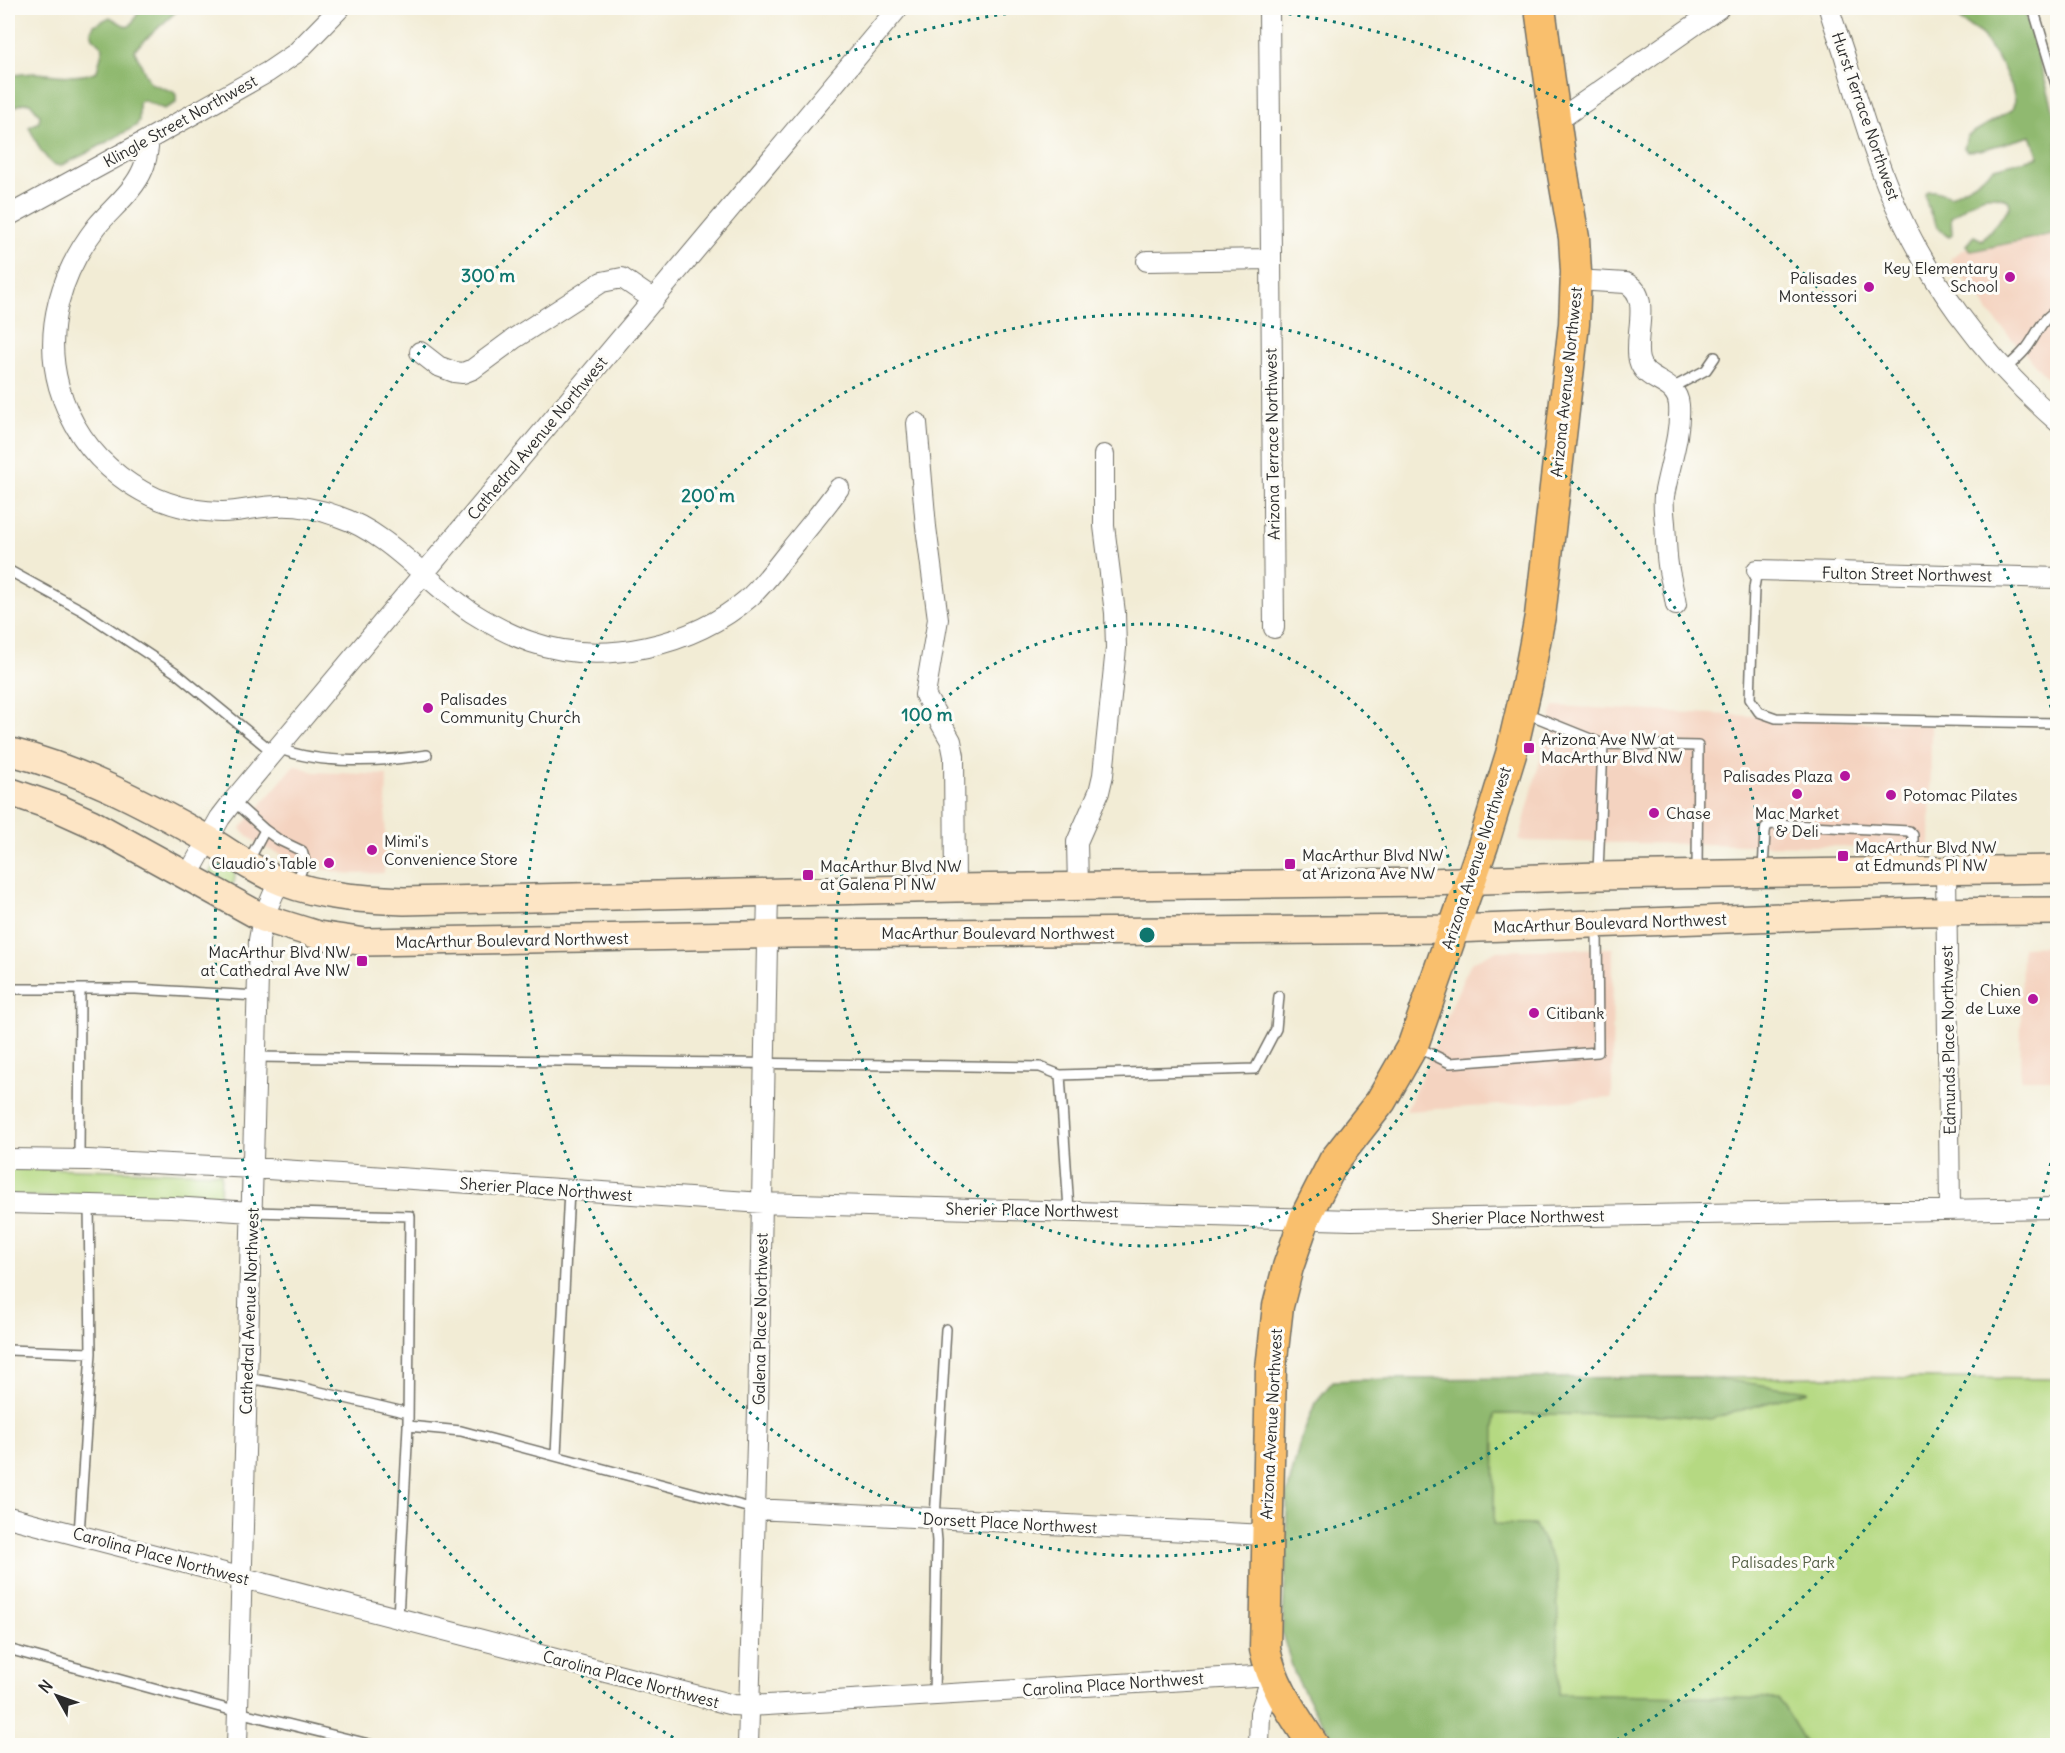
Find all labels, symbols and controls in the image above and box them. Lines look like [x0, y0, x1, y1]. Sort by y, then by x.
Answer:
street label: Hurst Terrace Northwest [1828, 29, 1904, 203]
street label: Klingle Street Northwest [100, 70, 261, 172]
place label: Key Elementary School [1883, 258, 1998, 296]
text: 300 m [461, 264, 515, 287]
place label: Palisades Montessori [1779, 268, 1857, 306]
marker: Key Elementary School [2003, 270, 2017, 284]
marker: Palisades Montessori [1862, 280, 1876, 294]
street label: Arizona Avenue Northwest [1546, 285, 1586, 478]
street label: Arizona Terrace Northwest [1260, 347, 1284, 540]
street label: Cathedral Avenue Northwest [463, 352, 612, 524]
text: 200 m [681, 484, 735, 507]
street label: Fulton Street Northwest [1822, 563, 1993, 585]
place label: Palisades Community Church [440, 689, 581, 727]
marker: Palisades Community Church [421, 701, 435, 715]
text: 100 m [902, 703, 953, 726]
place label: Arizona Ave NW at MacArthur Blvd NW [1541, 729, 1683, 767]
marker: Arizona Ave NW at MacArthur Blvd NW [1522, 741, 1536, 755]
street label: Arizona Avenue Northwest [1437, 763, 1515, 952]
place label: Palisades Plaza [1723, 766, 1833, 786]
marker: Palisades Plaza [1838, 769, 1852, 783]
place label: Potomac Pilates [1903, 785, 2018, 805]
marker: Mac Market & Deli [1790, 787, 1804, 801]
marker: Potomac Pilates [1884, 788, 1898, 802]
place label: Chase [1666, 803, 1711, 823]
place label: Mac Market & Deli [1755, 803, 1840, 841]
marker: Chase [1647, 806, 1661, 820]
place label: Mimi's Convenience Store [384, 831, 518, 869]
place label: MacArthur Blvd NW at Edmunds Pl NW [1855, 837, 1997, 875]
marker: Mimi's Convenience Store [365, 843, 379, 857]
place label: MacArthur Blvd NW at Arizona Ave NW [1302, 845, 1444, 883]
marker: MacArthur Blvd NW at Edmunds Pl NW [1836, 849, 1850, 863]
place label: Claudio's Table [211, 853, 317, 873]
marker: Claudio's Table [322, 856, 336, 870]
place label: MacArthur Blvd NW at Galena Pl NW [820, 856, 962, 894]
marker: MacArthur Blvd NW at Arizona Ave NW [1283, 857, 1297, 871]
marker: MacArthur Blvd NW at Galena Pl NW [801, 868, 815, 882]
street label: MacArthur Boulevard Northwest [1493, 909, 1728, 937]
street label: MacArthur Boulevard Northwest [881, 923, 1115, 943]
centre of rings [1137, 925, 1157, 945]
street label: MacArthur Boulevard Northwest [395, 928, 629, 952]
place label: MacArthur Blvd NW at Cathedral Ave NW [201, 942, 350, 980]
street label: Edmunds Place Northwest [1936, 945, 1960, 1135]
marker: MacArthur Blvd NW at Cathedral Ave NW [355, 954, 369, 968]
place label: Chien de Luxe [1965, 980, 2021, 1018]
marker: Chien de Luxe [2026, 992, 2040, 1006]
place label: Citibank [1546, 1003, 1604, 1023]
marker: Citibank [1527, 1006, 1541, 1020]
street label: Sherier Place Northwest [459, 1173, 634, 1205]
street label: Sherier Place Northwest [945, 1198, 1119, 1222]
street label: Sherier Place Northwest [1431, 1205, 1605, 1229]
street label: Cathedral Avenue Northwest [235, 1206, 263, 1415]
street label: Galena Place Northwest [748, 1232, 772, 1405]
street label: Arizona Avenue Northwest [1256, 1327, 1286, 1520]
street label: Dorsett Place Northwest [922, 1508, 1098, 1538]
street label: Carolina Place Northwest [71, 1523, 252, 1589]
park label: Palisades Park [1731, 1552, 1835, 1572]
street label: Carolina Place Northwest [541, 1646, 722, 1712]
north arrow [27, 1666, 87, 1726]
street label: Carolina Place Northwest [1022, 1668, 1205, 1700]
text: N [34, 1676, 57, 1697]

